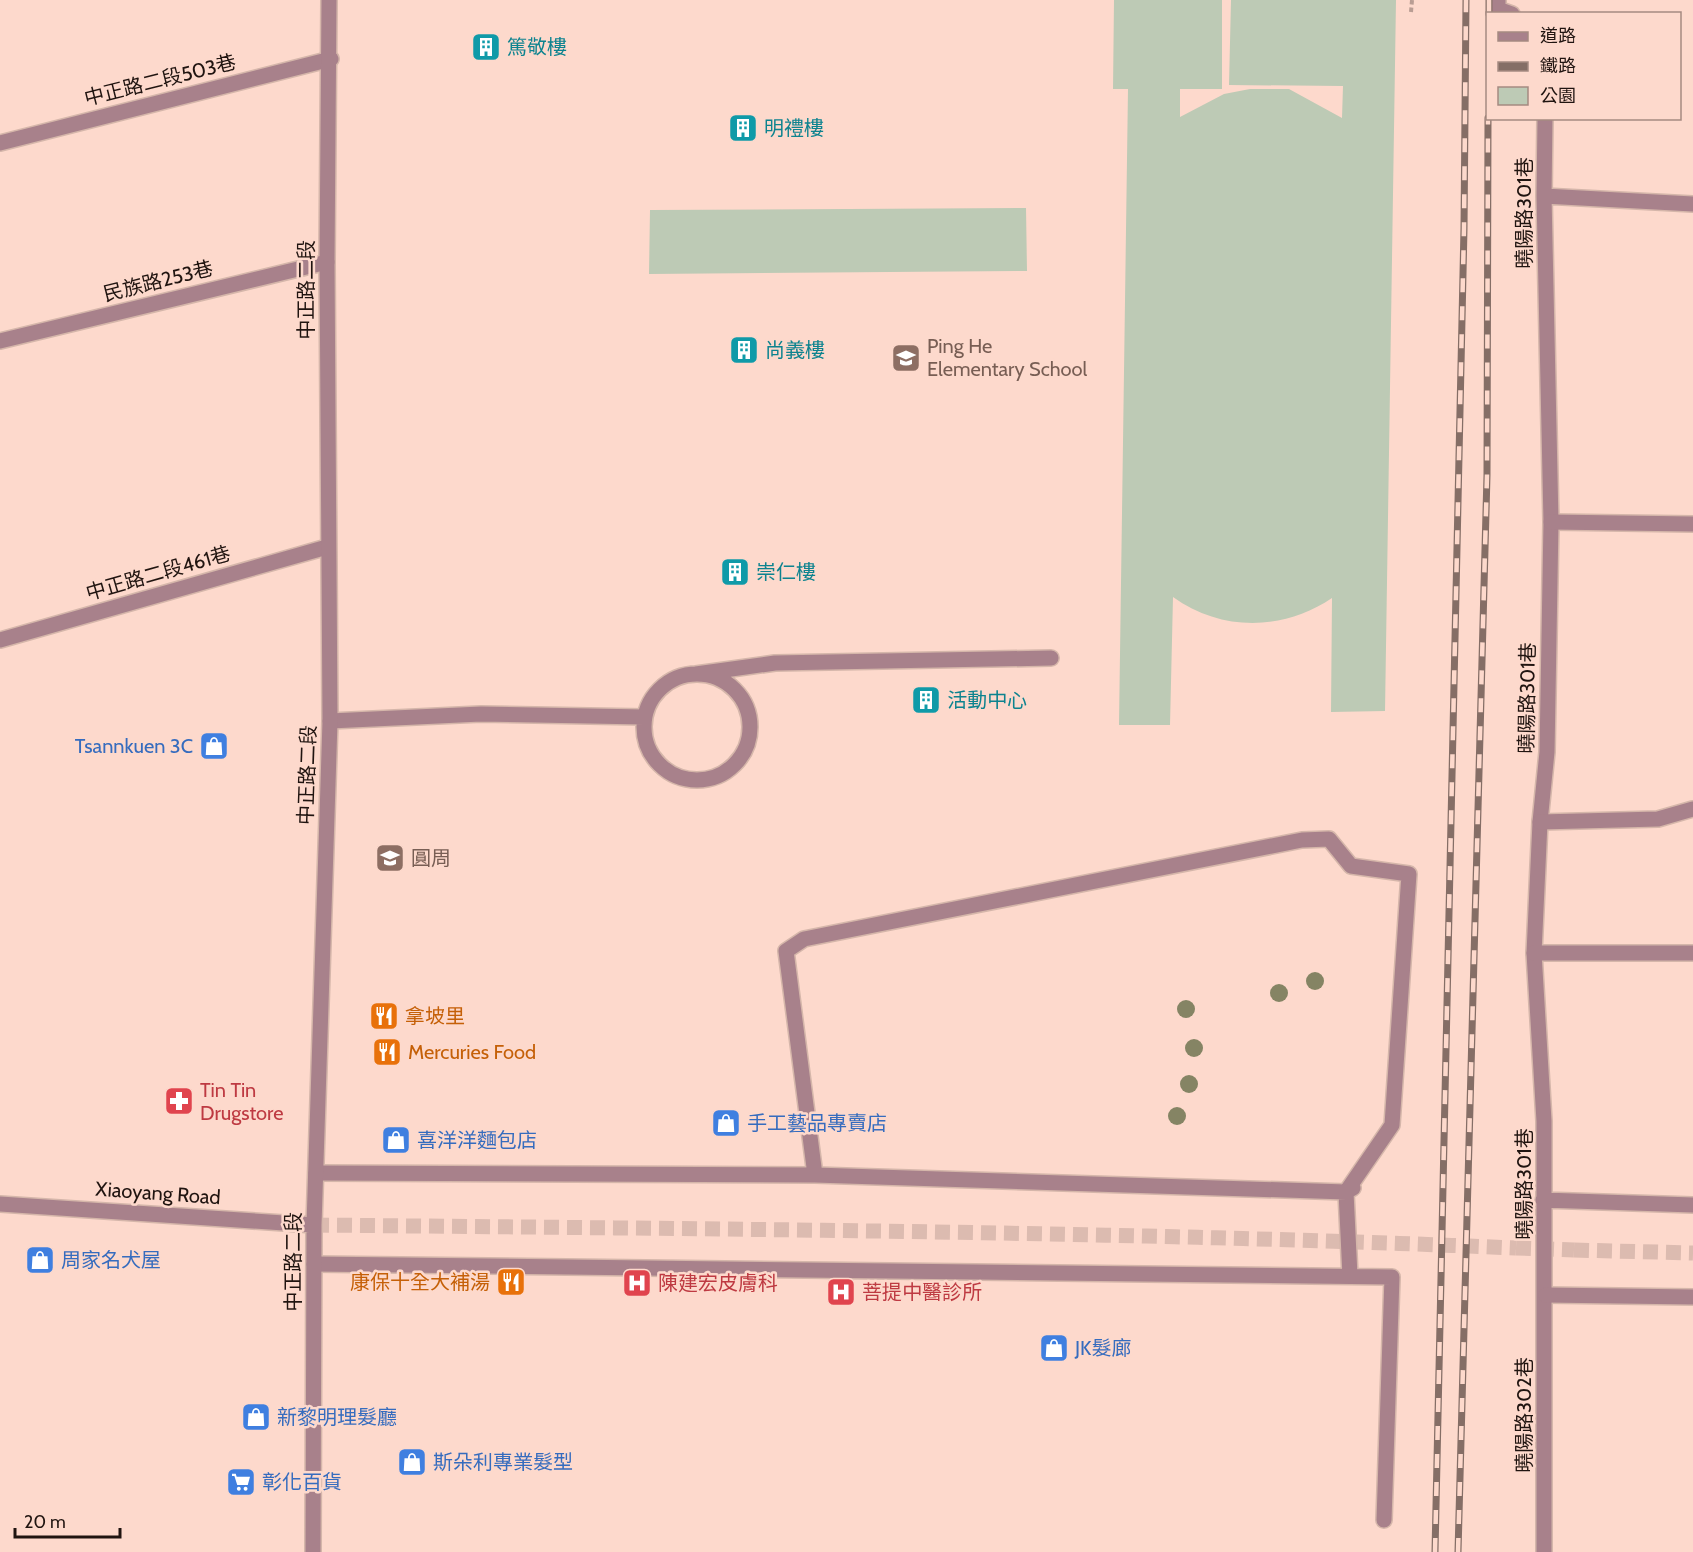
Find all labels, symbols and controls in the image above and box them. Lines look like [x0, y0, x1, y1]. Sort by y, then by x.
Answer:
legend [1486, 12, 1681, 120]
text: 道路 [1540, 25, 1576, 47]
building icon: 篤敬樓 [470, 31, 502, 63]
place label: 篤敬樓 [507, 35, 567, 59]
street label: 中正路二段503巷 [82, 50, 238, 110]
text: 鐵路 [1540, 55, 1576, 77]
text: 公園 [1540, 85, 1576, 107]
building icon: 明禮樓 [727, 112, 759, 144]
place label: 明禮樓 [764, 116, 824, 140]
street label: 曉陽路301巷 [1512, 157, 1536, 269]
street label: 中正路二段 [294, 240, 318, 340]
street label: 民族路253巷 [101, 256, 215, 306]
building icon: 尚義樓 [728, 334, 760, 366]
place label: Ping He Elementary School [927, 334, 1088, 381]
place label: 尚義樓 [765, 338, 825, 362]
school or university icon: Ping He Elementary School [890, 342, 922, 374]
street label: 中正路二段461巷 [83, 541, 233, 605]
building icon: 崇仁樓 [719, 556, 751, 588]
place label: 崇仁樓 [756, 560, 816, 584]
street label: 曉陽路301巷 [1514, 642, 1540, 754]
building icon: 活動中心 [910, 684, 942, 716]
place label: 活動中心 [947, 688, 1027, 712]
street label: 中正路二段 [293, 725, 321, 825]
shop icon: Tsannkuen 3C [198, 730, 230, 762]
place label: Tsannkuen 3C [75, 734, 193, 758]
school or university icon: 圓周 [374, 842, 406, 874]
place label: 圓周 [411, 846, 451, 870]
restaurant icon: 拿坡里 [368, 1000, 400, 1032]
place label: 拿坡里 [405, 1004, 465, 1028]
restaurant icon: Mercuries Food [371, 1036, 403, 1068]
place label: Mercuries Food [408, 1040, 536, 1064]
place label: Tin Tin Drugstore [200, 1078, 283, 1125]
pharmacy icon: Tin Tin Drugstore [163, 1085, 195, 1117]
shop icon: 手工藝品專賣店 [710, 1107, 742, 1139]
place label: 手工藝品專賣店 [747, 1111, 887, 1135]
shop icon: 喜洋洋麵包店 [380, 1124, 412, 1156]
place label: 喜洋洋麵包店 [417, 1128, 537, 1152]
street label: 曉陽路301巷 [1512, 1128, 1536, 1240]
street label: Xiaoyang Road [95, 1177, 221, 1209]
street label: 中正路二段 [281, 1212, 305, 1312]
shop icon: 周家名犬屋 [24, 1244, 56, 1276]
place label: 周家名犬屋 [61, 1248, 161, 1272]
restaurant icon: 康保十全大補湯 [495, 1266, 527, 1298]
hospital icon: 陳建宏皮膚科 [621, 1267, 653, 1299]
place label: 康保十全大補湯 [350, 1270, 490, 1294]
place label: 陳建宏皮膚科 [658, 1271, 778, 1295]
hospital icon: 菩提中醫診所 [825, 1276, 857, 1308]
place label: 菩提中醫診所 [862, 1280, 982, 1304]
shop icon: JK髮廊 [1038, 1332, 1070, 1364]
place label: JK髮廊 [1074, 1336, 1131, 1360]
street label: 曉陽路302巷 [1512, 1357, 1536, 1473]
shop icon: 新黎明理髮廳 [240, 1401, 272, 1433]
place label: 新黎明理髮廳 [277, 1405, 397, 1429]
shop icon: 斯朵利專業髮型 [396, 1446, 428, 1478]
place label: 斯朵利專業髮型 [433, 1450, 573, 1474]
supermarket icon: 彰化百貨 [225, 1466, 257, 1498]
place label: 彰化百貨 [262, 1470, 342, 1494]
scale bar [15, 1501, 120, 1539]
text: 20 m [24, 1511, 66, 1533]

